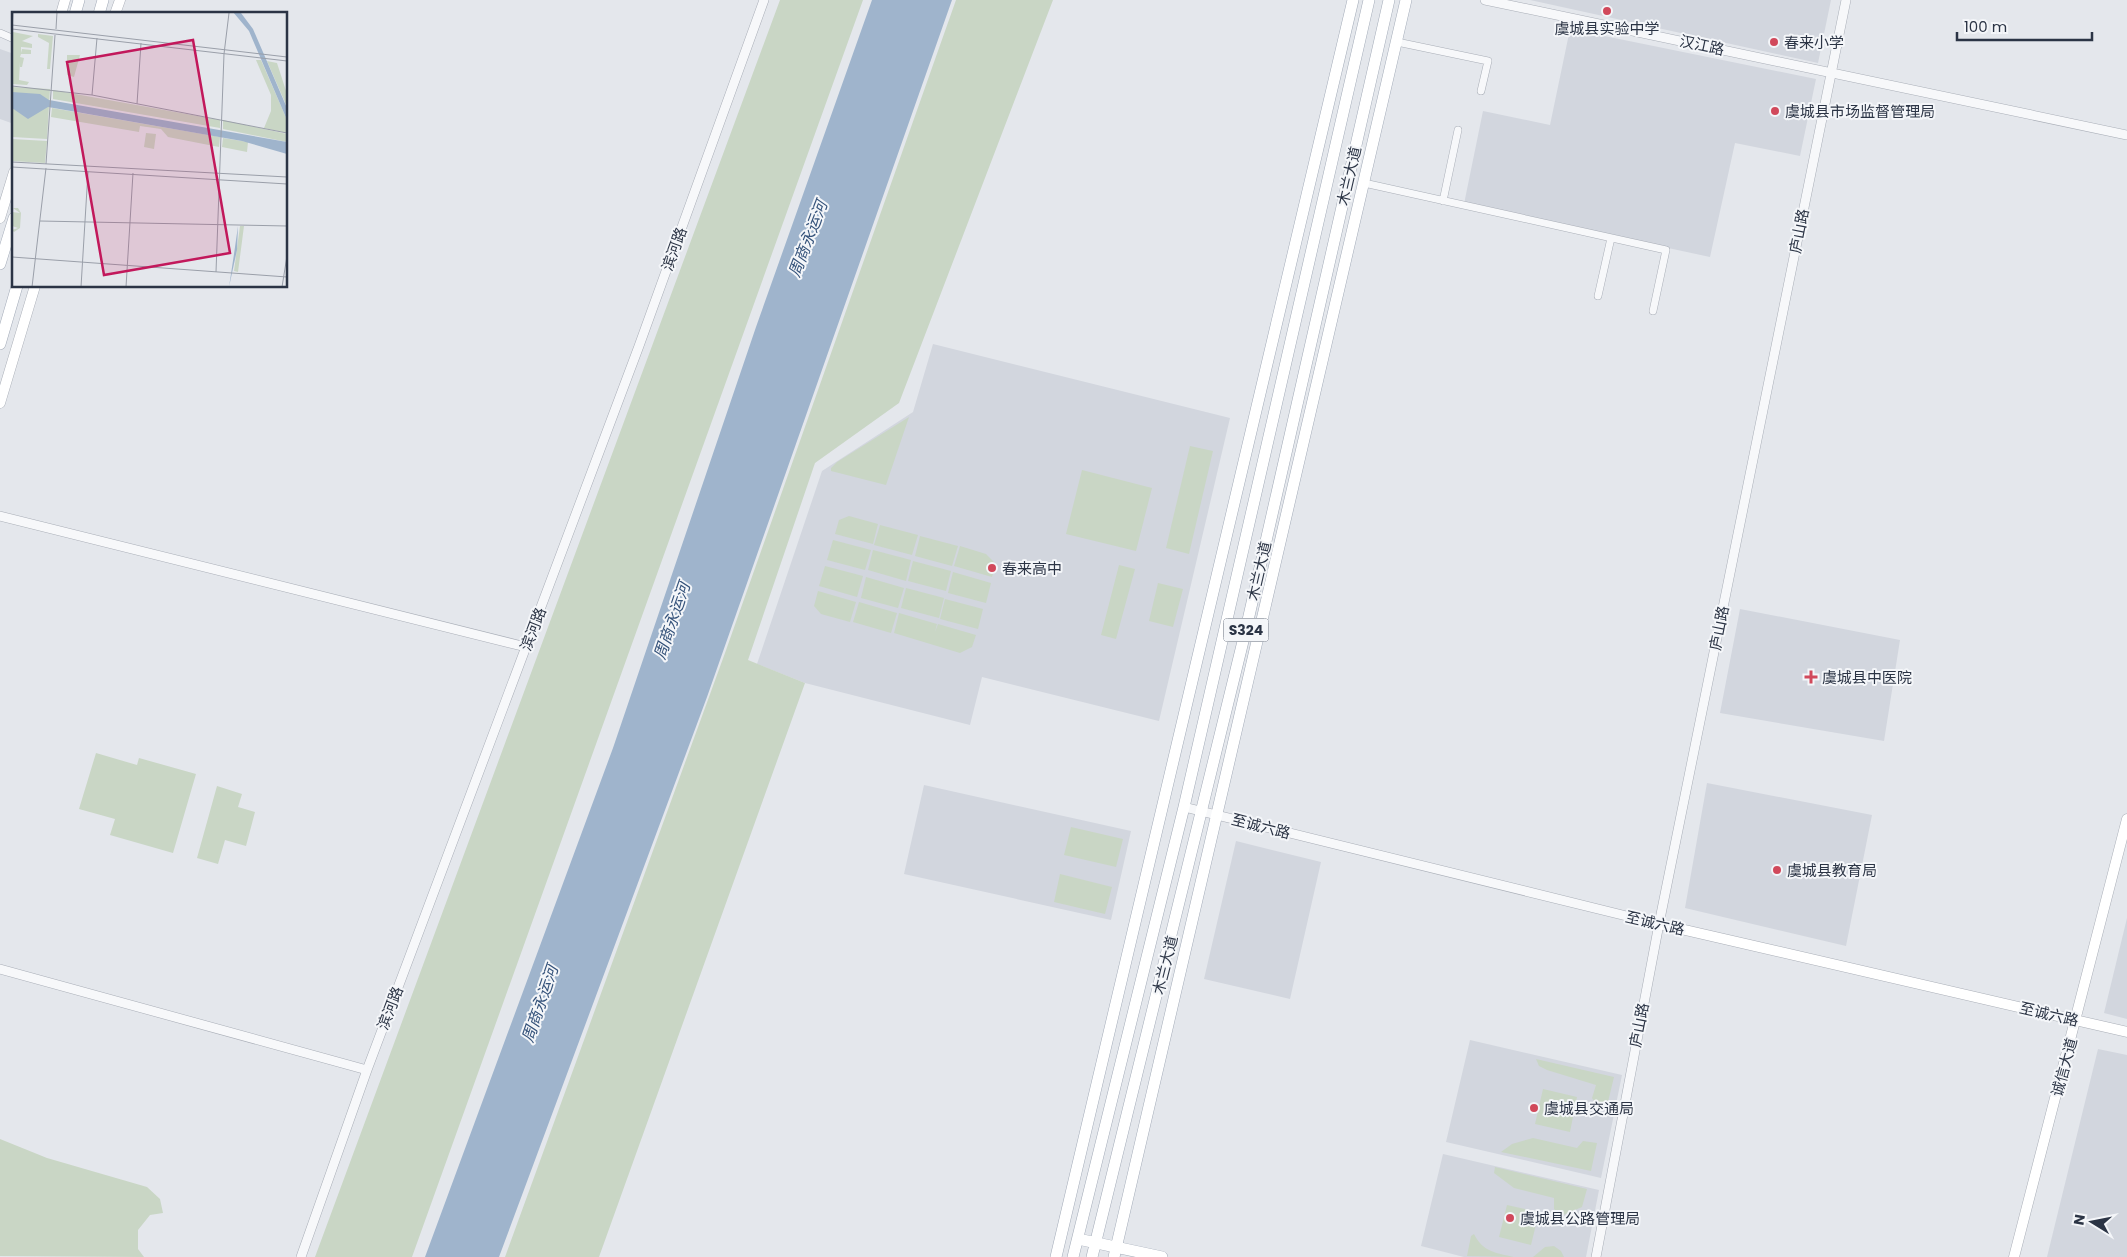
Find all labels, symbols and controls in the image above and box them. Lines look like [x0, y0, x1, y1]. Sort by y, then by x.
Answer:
marker: 虞城县实验中学 [1601, 5, 1613, 17]
scale bar [1957, 10, 2092, 42]
inset map [12, 12, 288, 288]
text: 100 m [1964, 16, 2007, 37]
place label: 虞城县实验中学 [1554, 18, 1660, 39]
street label: 汉江路 [1678, 30, 1726, 60]
place label: 春来小学 [1784, 32, 1844, 53]
marker: 春来小学 [1768, 36, 1780, 48]
place label: 虞城县市场监督管理局 [1785, 101, 1935, 122]
marker: 虞城县市场监督管理局 [1769, 105, 1781, 117]
street label: 木兰大道 [1332, 144, 1366, 208]
water label: 周商永运河 [783, 195, 834, 280]
street label: 庐山路 [1784, 207, 1814, 255]
street label: 滨河路 [656, 224, 692, 274]
street label: 木兰大道 [1242, 539, 1276, 603]
place label: 春来高中 [1002, 558, 1062, 579]
marker: 春来高中 [986, 562, 998, 574]
water label: 周商永运河 [648, 577, 697, 663]
street label: 滨河路 [515, 604, 551, 654]
street label: 庐山路 [1704, 604, 1734, 652]
road number: S324 [1224, 618, 1268, 642]
place label: 虞城县中医院 [1822, 667, 1912, 688]
marker: 虞城县中医院 [1804, 670, 1818, 684]
street label: 至诚六路 [1229, 809, 1293, 843]
place label: 虞城县教育局 [1787, 860, 1877, 881]
marker: 虞城县教育局 [1771, 864, 1783, 876]
street label: 至诚六路 [1623, 906, 1687, 940]
street label: 木兰大道 [1148, 933, 1182, 997]
water label: 周商永运河 [516, 960, 565, 1046]
street label: 滨河路 [372, 983, 408, 1033]
street label: 至诚六路 [2017, 997, 2081, 1031]
street label: 庐山路 [1624, 1001, 1654, 1049]
street label: 诚信大道 [2046, 1035, 2082, 1099]
place label: 虞城县交通局 [1544, 1098, 1634, 1119]
marker: 虞城县交通局 [1528, 1102, 1540, 1114]
north arrow [2067, 1197, 2117, 1247]
place label: 虞城县公路管理局 [1520, 1208, 1640, 1229]
marker: 虞城县公路管理局 [1504, 1212, 1516, 1224]
text: N [2068, 1213, 2090, 1227]

